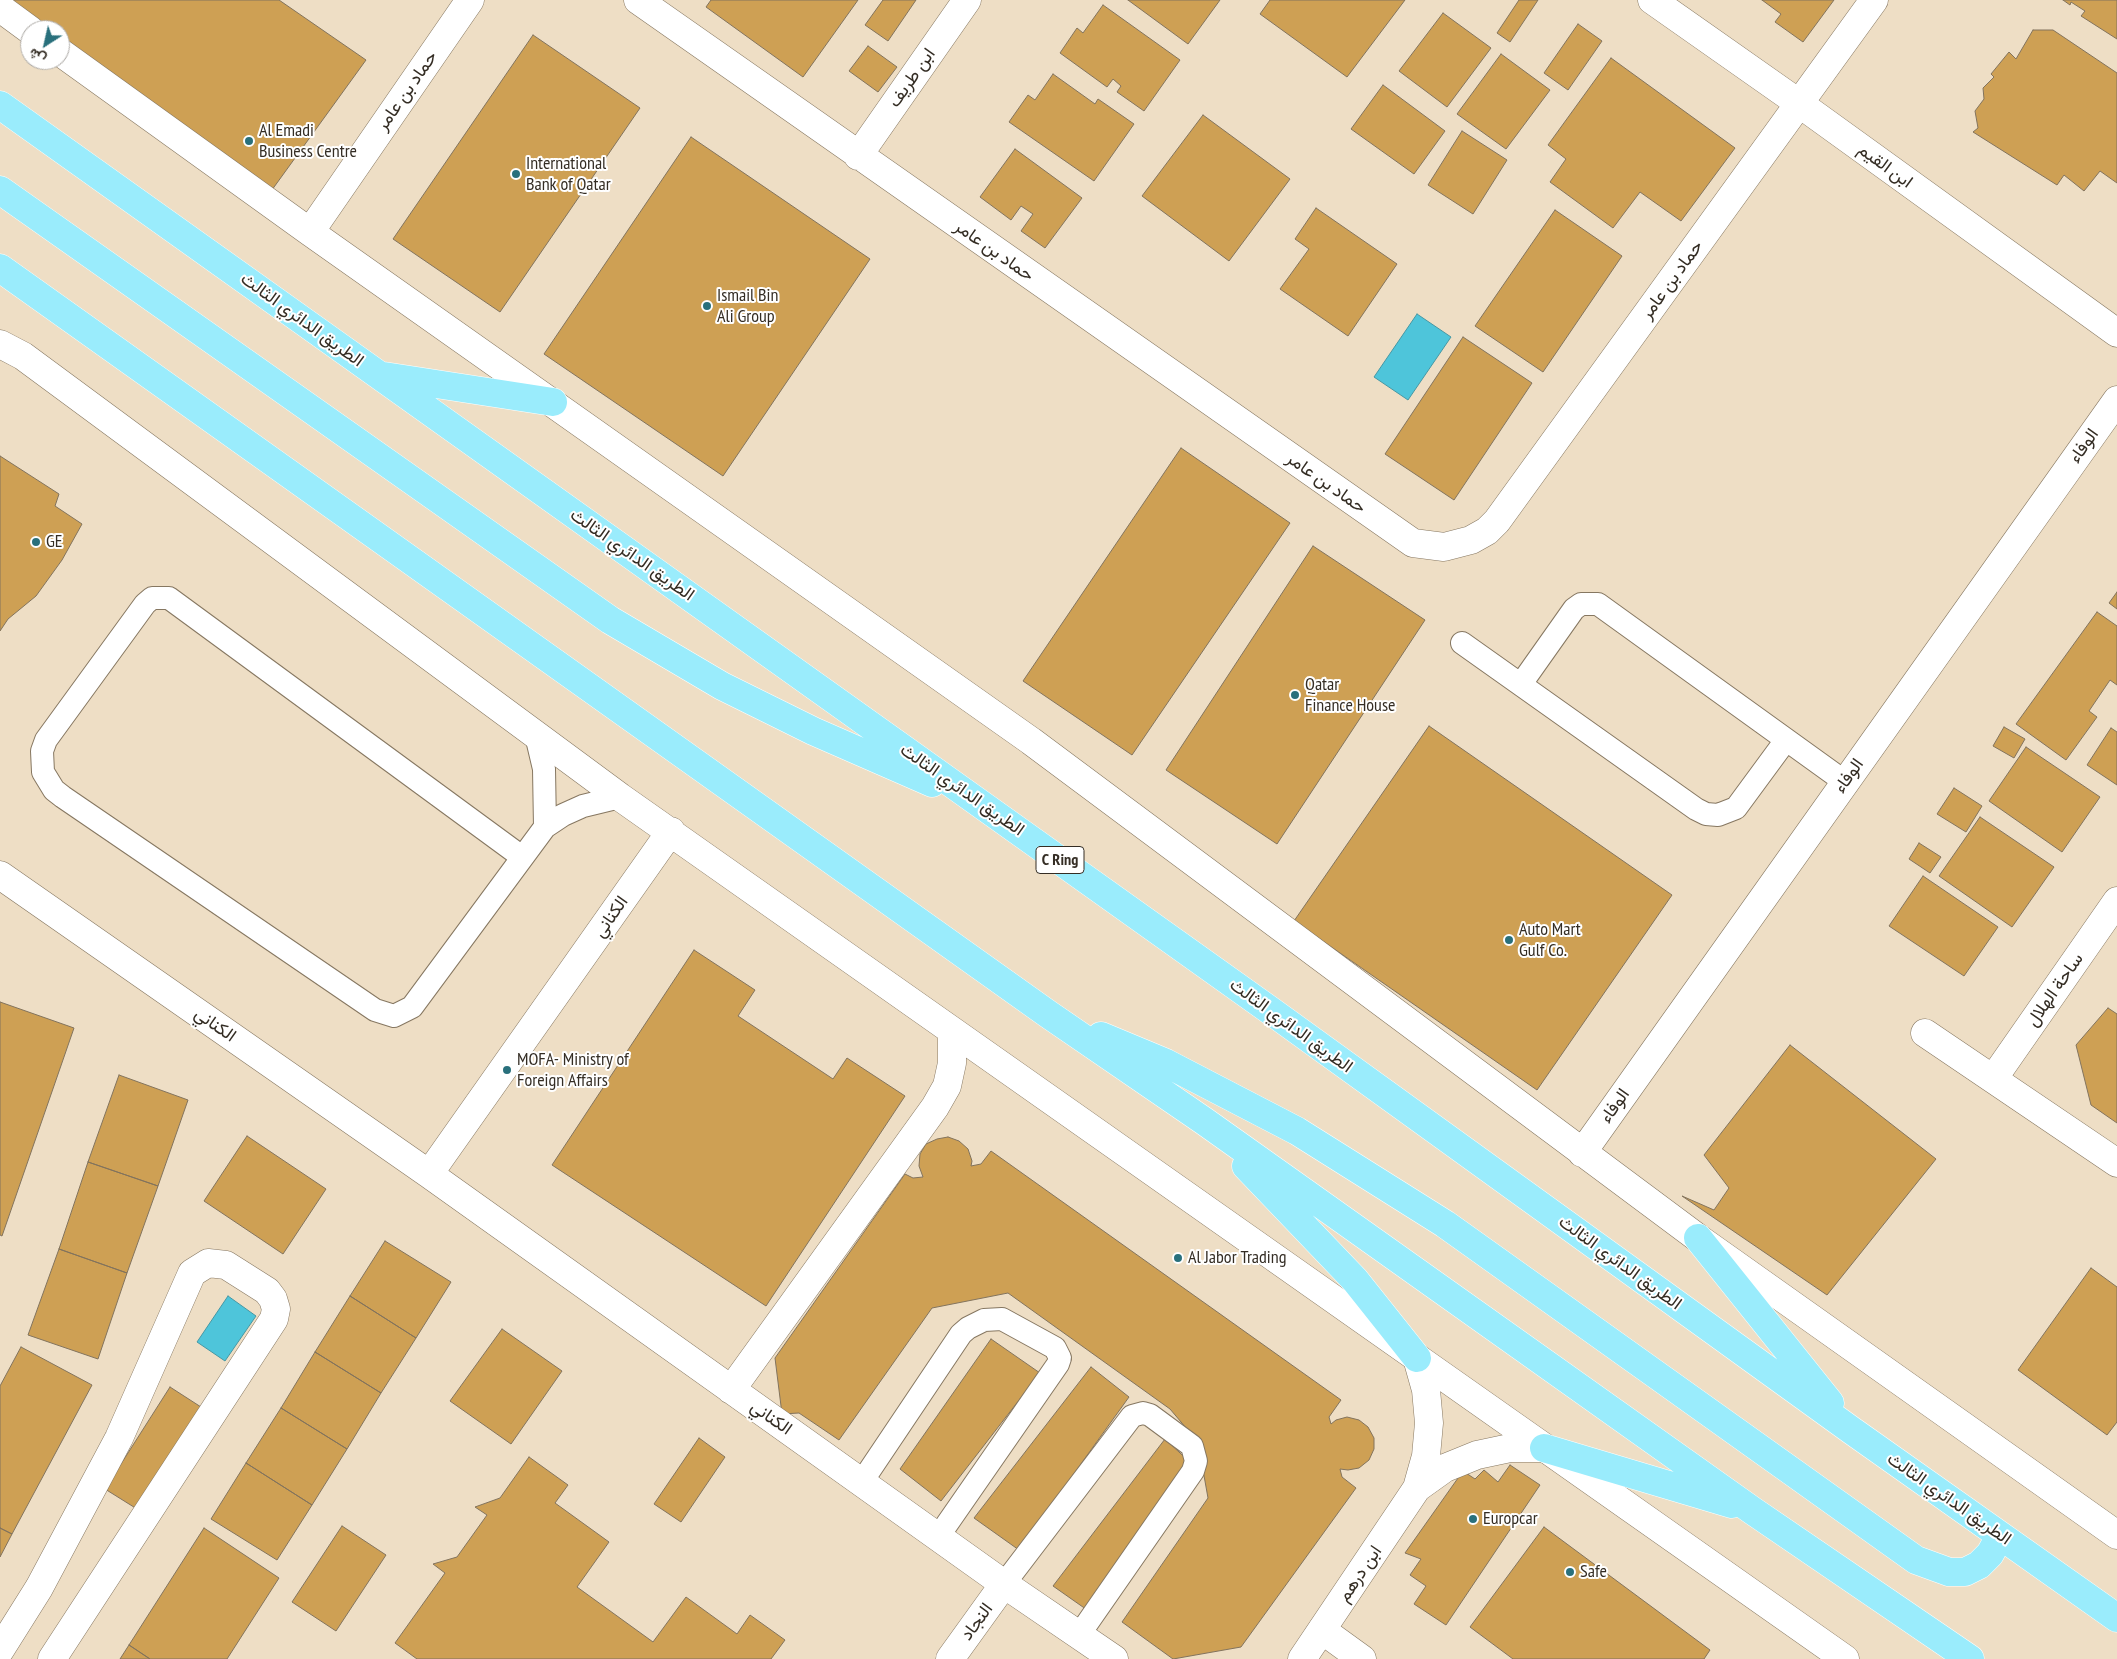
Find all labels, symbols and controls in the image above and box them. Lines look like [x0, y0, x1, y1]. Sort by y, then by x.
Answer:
north arrow [20, 20, 70, 70]
text: ش [25, 44, 49, 69]
street label: ابن طريف [884, 44, 940, 112]
street label: حماد بن عامر [372, 47, 442, 135]
place label: Al Emadi Business Centre [259, 120, 357, 162]
marker: Al Emadi Business Centre [243, 135, 255, 147]
street label: ابن القيم [1853, 139, 1917, 193]
place label: International Bank of Qatar [526, 153, 611, 195]
marker: International Bank of Qatar [510, 168, 522, 180]
street label: حماد بن عامر [950, 216, 1038, 286]
street label: حماد بن عامر [1636, 236, 1708, 324]
street label: الطريق الدائري الثالث [236, 268, 368, 372]
place label: Ismail Bin Ali Group [717, 285, 778, 328]
marker: Ismail Bin Ali Group [701, 300, 713, 312]
street label: الوفاء [2064, 424, 2104, 468]
street label: حماد بن عامر [1282, 448, 1370, 518]
street label: الطريق الدائري الثالث [566, 504, 698, 606]
place label: GE [46, 531, 63, 553]
marker: GE [30, 536, 42, 548]
place label: Qatar Finance House [1305, 674, 1395, 716]
marker: Qatar Finance House [1289, 689, 1301, 701]
street label: الطريق الدائري الثالث [896, 739, 1028, 841]
street label: الوفاء [1829, 754, 1869, 798]
road number: C Ring [1036, 846, 1084, 874]
street label: الكناني [589, 892, 633, 942]
place label: Auto Mart Gulf Co. [1519, 919, 1581, 962]
marker: Auto Mart Gulf Co. [1503, 934, 1515, 946]
street label: ساحة الهلال [2022, 949, 2088, 1031]
street label: الطريق الدائري الثالث [1225, 974, 1357, 1078]
street label: الكناني [190, 1003, 240, 1047]
place label: MOFA- Ministry of Foreign Affairs [517, 1049, 629, 1092]
marker: MOFA- Ministry of Foreign Affairs [501, 1064, 513, 1076]
street label: الوفاء [1595, 1084, 1635, 1128]
street label: الطريق الدائري الثالث [1554, 1211, 1686, 1315]
place label: Al Jabor Trading [1188, 1247, 1286, 1269]
marker: Al Jabor Trading [1172, 1252, 1184, 1264]
street label: الكناني [746, 1396, 796, 1440]
street label: الطريق الدائري الثالث [1883, 1448, 2015, 1550]
place label: Europcar [1483, 1508, 1538, 1530]
marker: Europcar [1467, 1513, 1479, 1525]
street label: ابن درهم [1333, 1542, 1387, 1606]
place label: Safe [1580, 1561, 1607, 1583]
marker: Safe [1564, 1566, 1576, 1578]
street label: النجاد [956, 1599, 998, 1645]

